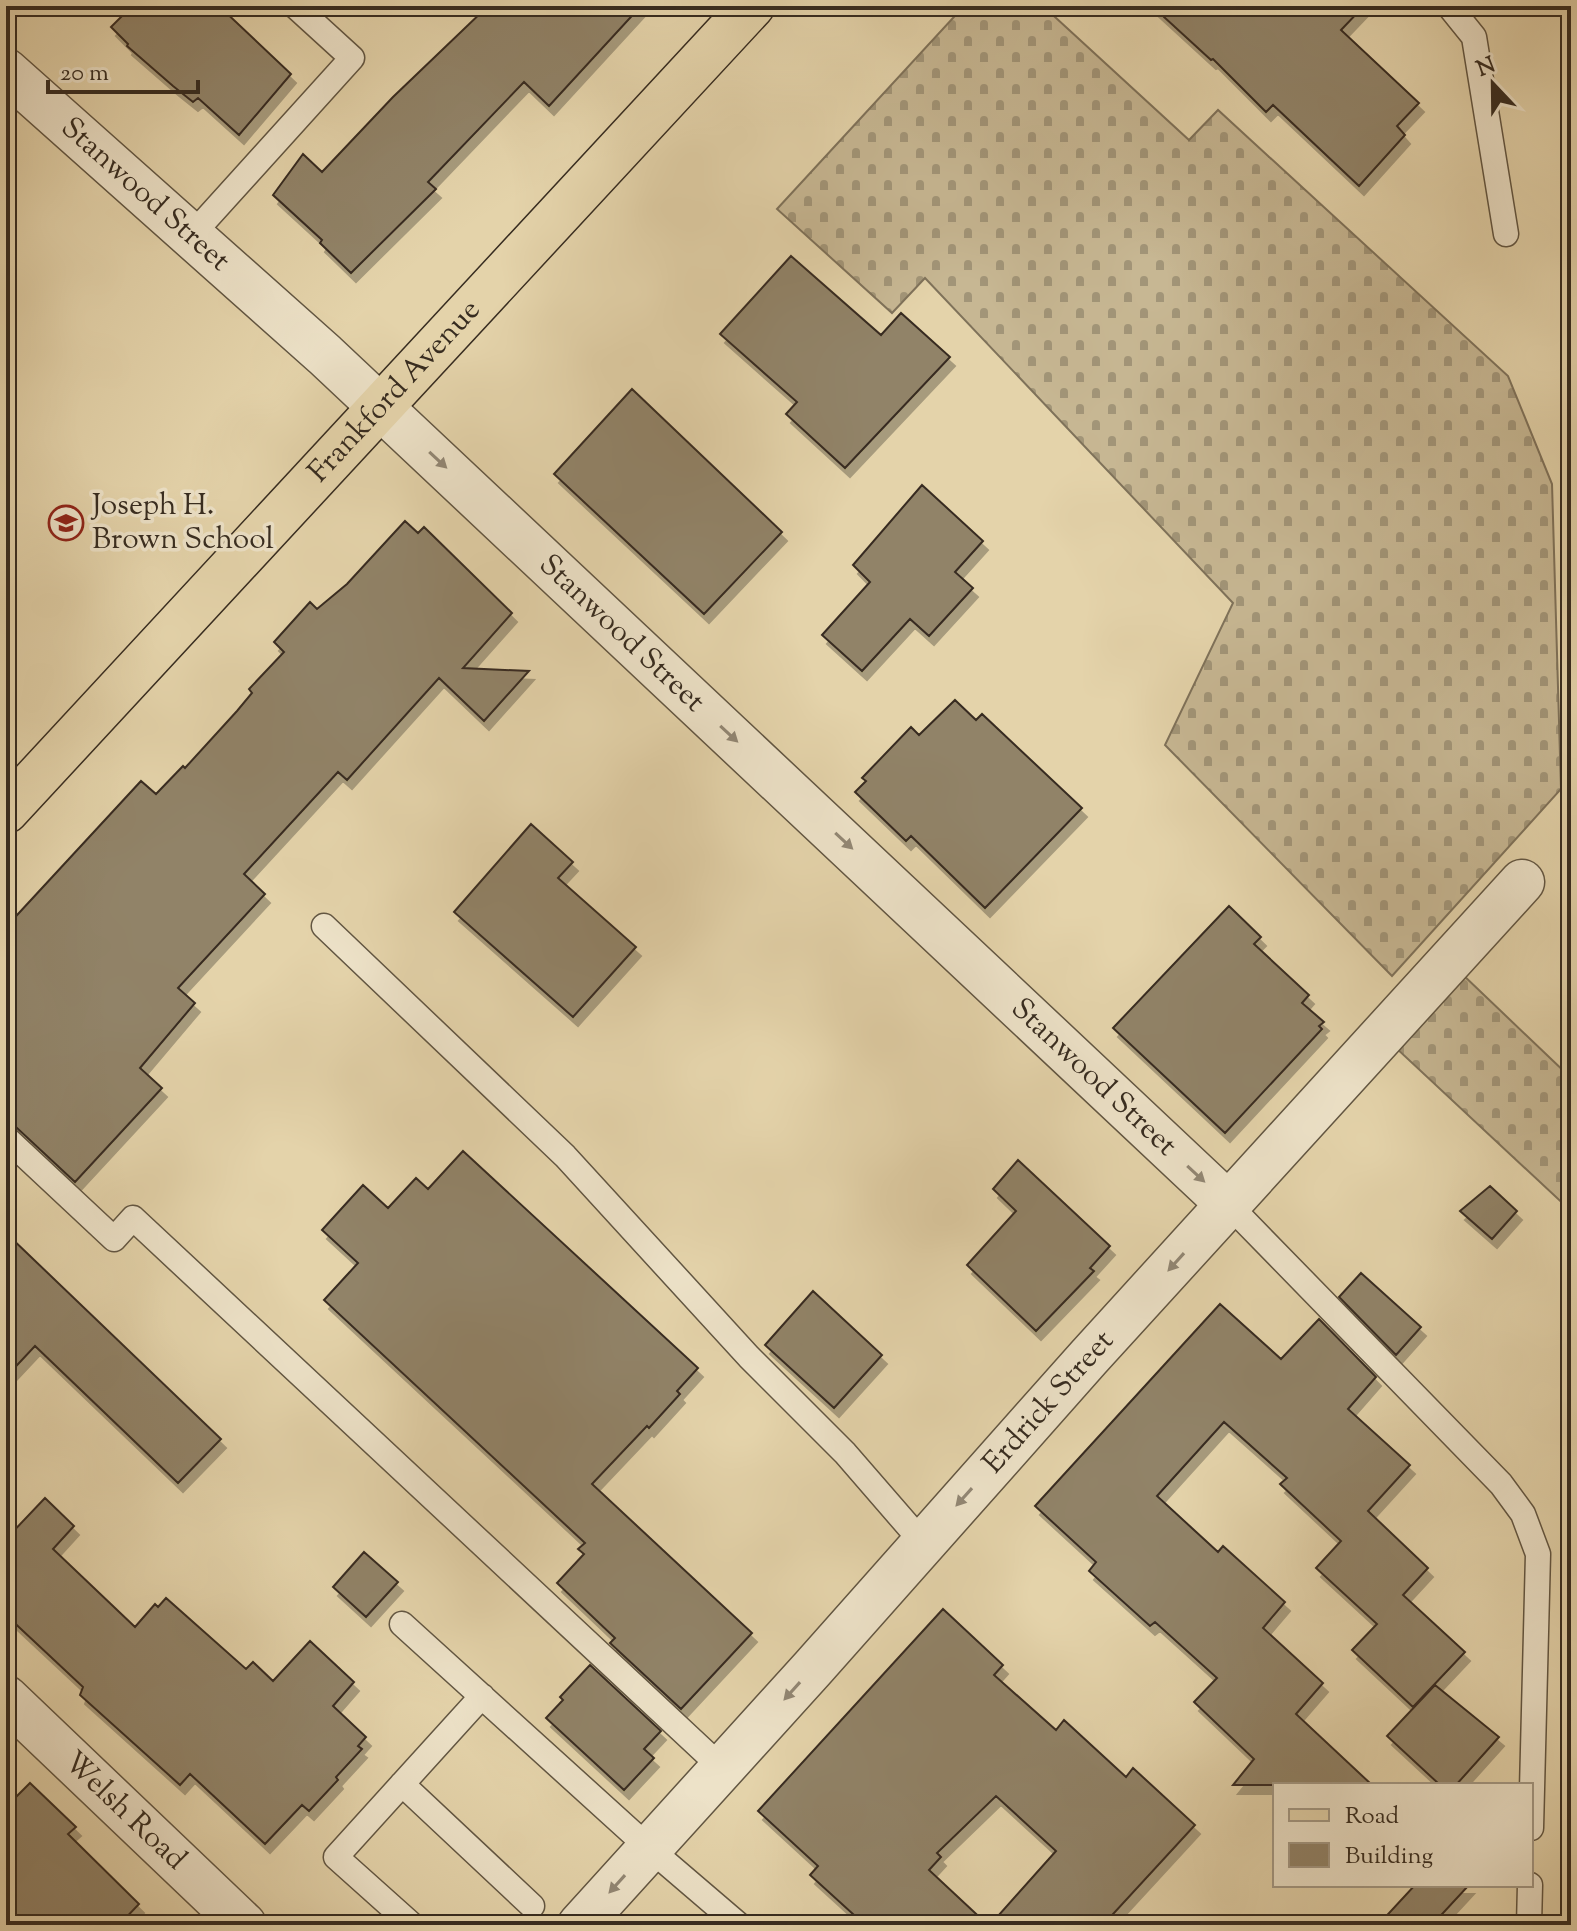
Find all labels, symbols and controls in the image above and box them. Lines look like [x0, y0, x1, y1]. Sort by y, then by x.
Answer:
scale bar [48, 44, 198, 94]
north arrow [1453, 44, 1533, 124]
text: N [1472, 50, 1501, 86]
text: 20 m [60, 57, 109, 91]
street label: Stanwood Street [51, 107, 239, 282]
street label: Frankford Avenue [299, 290, 491, 493]
one-way arrow [428, 450, 447, 468]
place label: Joseph H. Brown School [90, 485, 274, 562]
school or university icon: Joseph H. Brown School [47, 504, 85, 542]
street label: Stanwood Street [529, 545, 714, 723]
one-way arrow [720, 724, 739, 742]
one-way arrow [834, 832, 853, 850]
street label: Stanwood Street [1001, 989, 1186, 1167]
one-way arrow [1186, 1164, 1205, 1182]
one-way arrow [1167, 1252, 1185, 1271]
street label: Erdrick Street [973, 1321, 1124, 1484]
one-way arrow [956, 1486, 973, 1506]
one-way arrow [783, 1681, 801, 1700]
street label: Welsh Road [53, 1742, 196, 1881]
legend [1273, 1783, 1533, 1887]
text: Road [1345, 1800, 1399, 1834]
text: Building [1345, 1840, 1434, 1874]
one-way arrow [609, 1873, 626, 1893]

